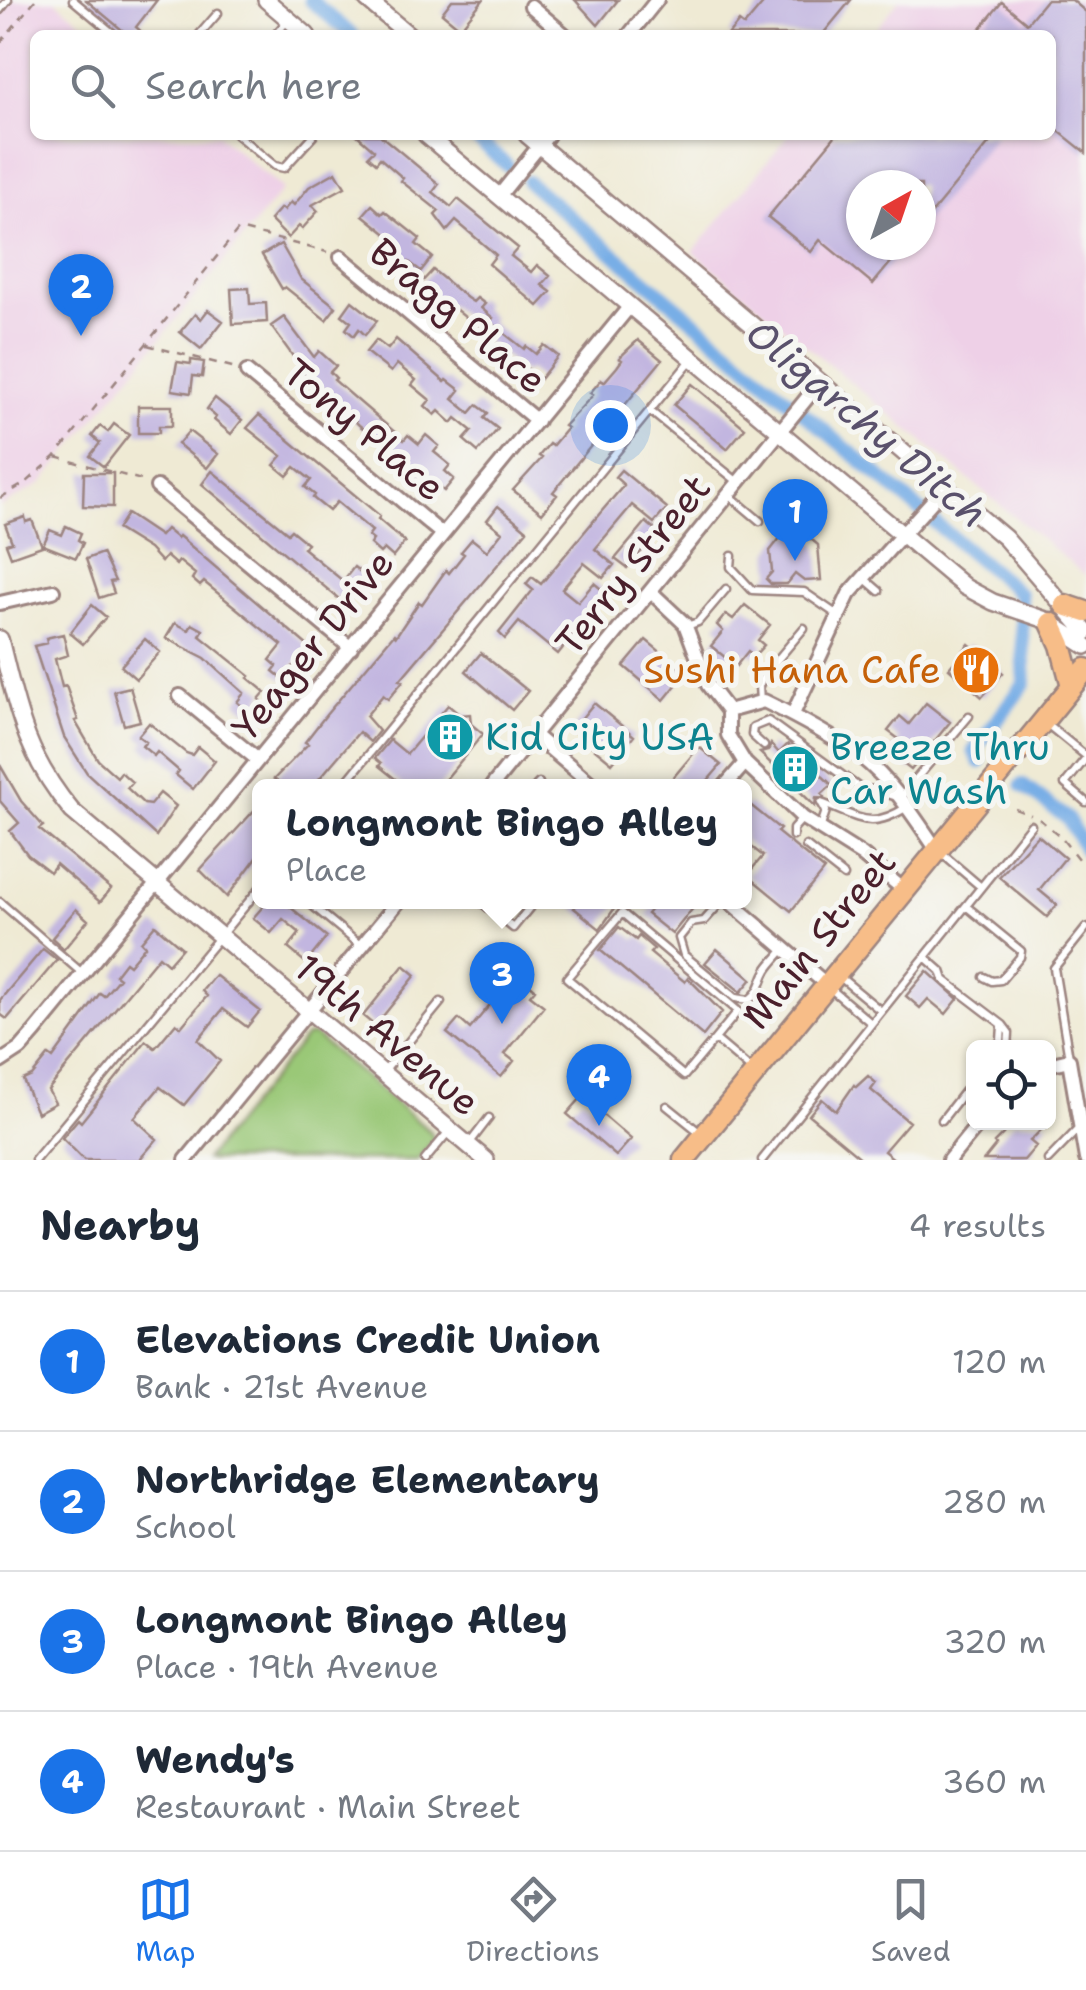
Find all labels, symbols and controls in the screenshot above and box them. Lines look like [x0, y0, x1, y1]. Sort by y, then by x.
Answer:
search box [30, 30, 1056, 140]
icon: search [65, 58, 120, 113]
text: Search here [145, 60, 362, 111]
north arrow [846, 170, 936, 260]
street label: Bragg Place [359, 226, 558, 405]
pin: 2 [48, 254, 114, 336]
water label: Oligarchy Ditch [735, 306, 999, 540]
street label: Tony Place [273, 347, 456, 512]
your location [585, 400, 636, 451]
street label: Terry Street [544, 463, 722, 666]
pin: 1 [762, 478, 828, 561]
street label: Yeager Drive [220, 539, 405, 751]
place label: Sushi Hana Cafe [643, 644, 941, 695]
restaurant icon: Sushi Hana Cafe [950, 644, 1002, 696]
building icon: Kid City USA [424, 711, 476, 763]
place label: Kid City USA [485, 711, 714, 762]
place label: Breeze Thru Car Wash [830, 721, 1050, 816]
building icon: Breeze Thru Car Wash [769, 743, 821, 795]
popup [252, 779, 752, 909]
text: Longmont Bingo Alley [286, 797, 718, 848]
street label: Main Street [730, 838, 907, 1039]
text: Place [286, 848, 367, 891]
street label: 19th Avenue [284, 942, 491, 1127]
pin: 3 [470, 942, 534, 1024]
map controls [966, 1040, 1056, 1130]
button: locate [966, 1040, 1056, 1130]
pin: 4 [566, 1044, 632, 1126]
text: Nearby [40, 1197, 200, 1253]
text: 4 results [909, 1204, 1046, 1247]
text: Elevations Credit Union [135, 1314, 600, 1365]
text: 1 [65, 1340, 80, 1383]
text: 120 m [952, 1340, 1046, 1383]
text: Bank · 21st Avenue [135, 1365, 428, 1408]
text: Northridge Elementary [135, 1454, 600, 1505]
text: 2 [61, 1480, 84, 1523]
text: 280 m [942, 1480, 1046, 1523]
text: School [135, 1505, 236, 1548]
text: Longmont Bingo Alley [135, 1594, 568, 1645]
text: 3 [61, 1620, 84, 1663]
text: 320 m [943, 1620, 1046, 1663]
text: Place · 19th Avenue [135, 1645, 439, 1688]
text: Wendy's [135, 1734, 295, 1785]
text: 4 [61, 1760, 84, 1803]
text: 360 m [942, 1760, 1046, 1803]
text: Restaurant · Main Street [135, 1785, 521, 1828]
tab: Map [136, 1872, 195, 1970]
tab: Directions [466, 1872, 600, 1970]
tab: Saved [871, 1872, 950, 1970]

